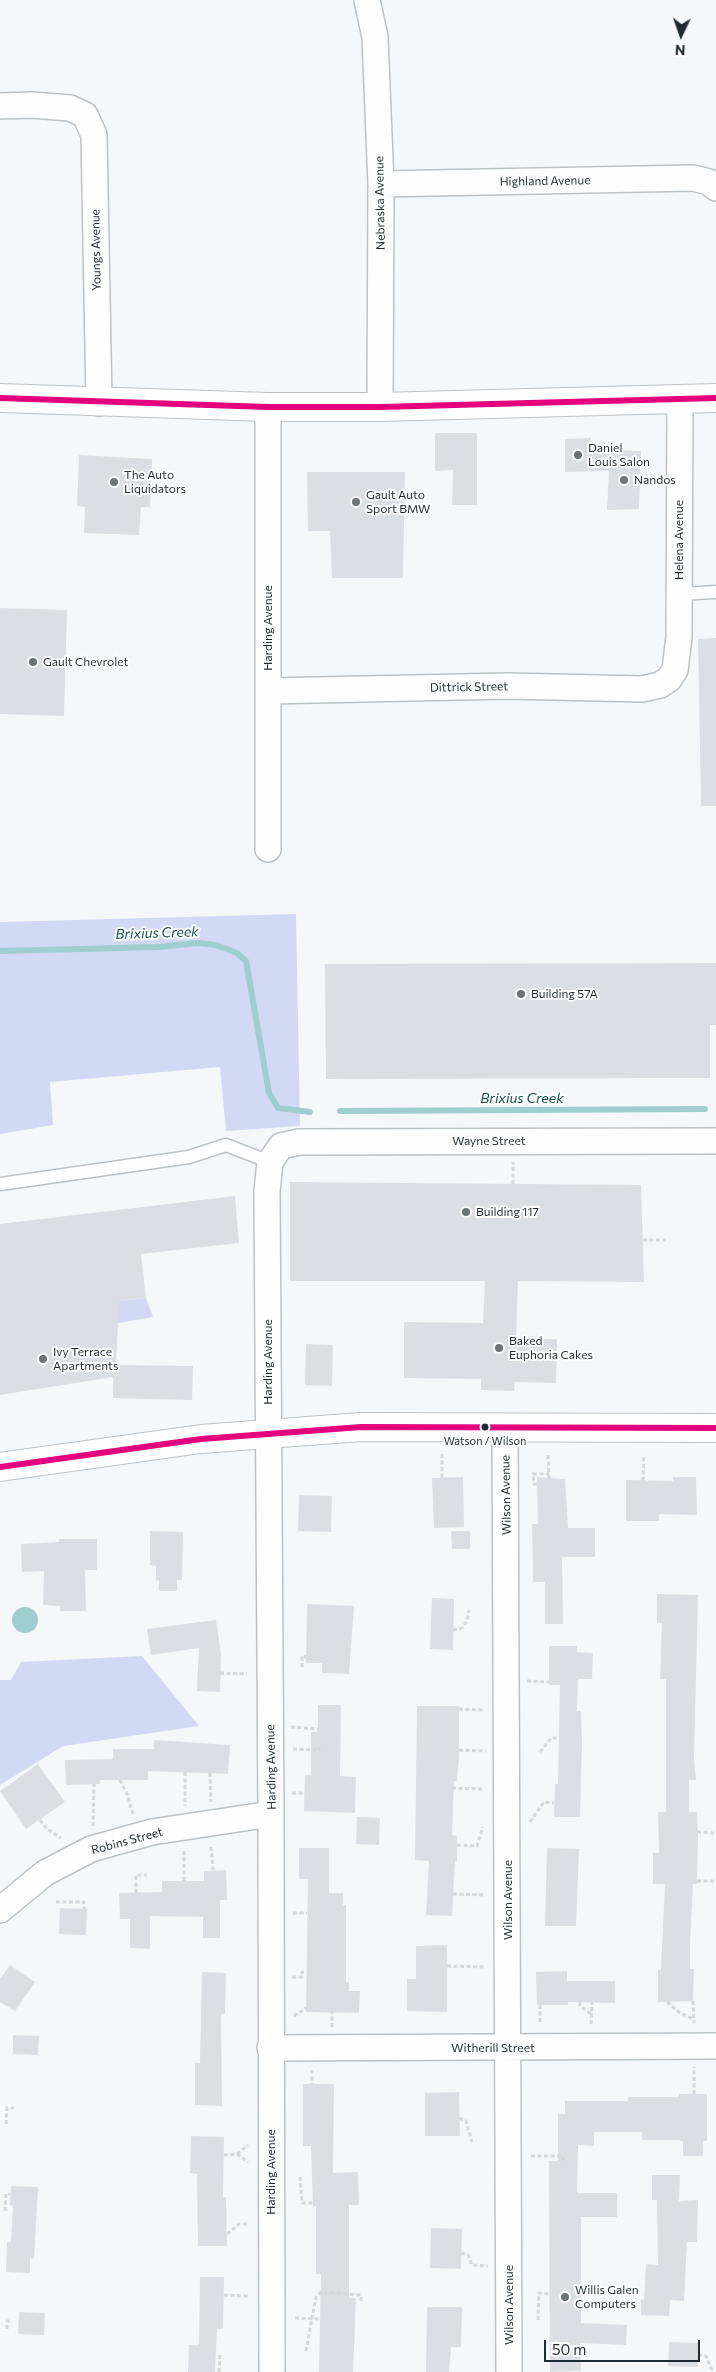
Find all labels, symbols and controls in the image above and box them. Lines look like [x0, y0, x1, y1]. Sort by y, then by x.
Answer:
north arrow [656, 10, 706, 60]
text: N [675, 42, 686, 59]
street label: Nebraska Avenue [372, 156, 388, 250]
street label: Highland Avenue [499, 173, 591, 189]
street label: Youngs Avenue [88, 209, 104, 291]
place label: Daniel Louis Salon [588, 441, 650, 469]
marker: Daniel Louis Salon [572, 449, 584, 461]
place label: The Auto Liquidators [124, 468, 186, 496]
place label: Nandos [634, 473, 676, 487]
marker: Nandos [618, 474, 630, 486]
marker: The Auto Liquidators [108, 476, 120, 488]
place label: Gault Auto Sport BMW [366, 488, 430, 516]
marker: Gault Auto Sport BMW [350, 496, 362, 508]
street label: Helena Avenue [672, 500, 686, 580]
street label: Harding Avenue [261, 585, 275, 671]
place label: Gault Chevrolet [43, 655, 128, 669]
marker: Gault Chevrolet [27, 656, 39, 668]
street label: Dittrick Street [430, 679, 508, 695]
water label: Brixius Creek [115, 923, 199, 943]
place label: Building 57A [531, 987, 598, 1001]
marker: Building 57A [515, 988, 527, 1000]
water label: Brixius Creek [480, 1090, 564, 1106]
street label: Wayne Street [452, 1134, 526, 1148]
place label: Building 117 [476, 1205, 539, 1219]
marker: Building 117 [460, 1206, 472, 1218]
street label: Harding Avenue [261, 1319, 275, 1405]
place label: Baked Euphoria Cakes [509, 1334, 593, 1362]
marker: Baked Euphoria Cakes [493, 1342, 505, 1354]
place label: Ivy Terrace Apartments [53, 1345, 118, 1373]
marker: Ivy Terrace Apartments [37, 1353, 49, 1365]
marker: Watson / Wilson [480, 1422, 490, 1432]
place label: Watson / Wilson [444, 1434, 526, 1448]
street label: Wilson Avenue [498, 1455, 514, 1535]
street label: Harding Avenue [263, 1724, 279, 1810]
street label: Robins Street [90, 1825, 164, 1857]
street label: Wilson Avenue [501, 1860, 515, 1940]
street label: Witherill Street [451, 2041, 535, 2055]
street label: Harding Avenue [264, 2129, 278, 2215]
street label: Wilson Avenue [502, 2265, 516, 2345]
place label: Willis Galen Computers [575, 2283, 639, 2311]
marker: Willis Galen Computers [559, 2291, 571, 2303]
scale bar [546, 2330, 702, 2362]
text: 50 m [552, 2340, 586, 2358]

